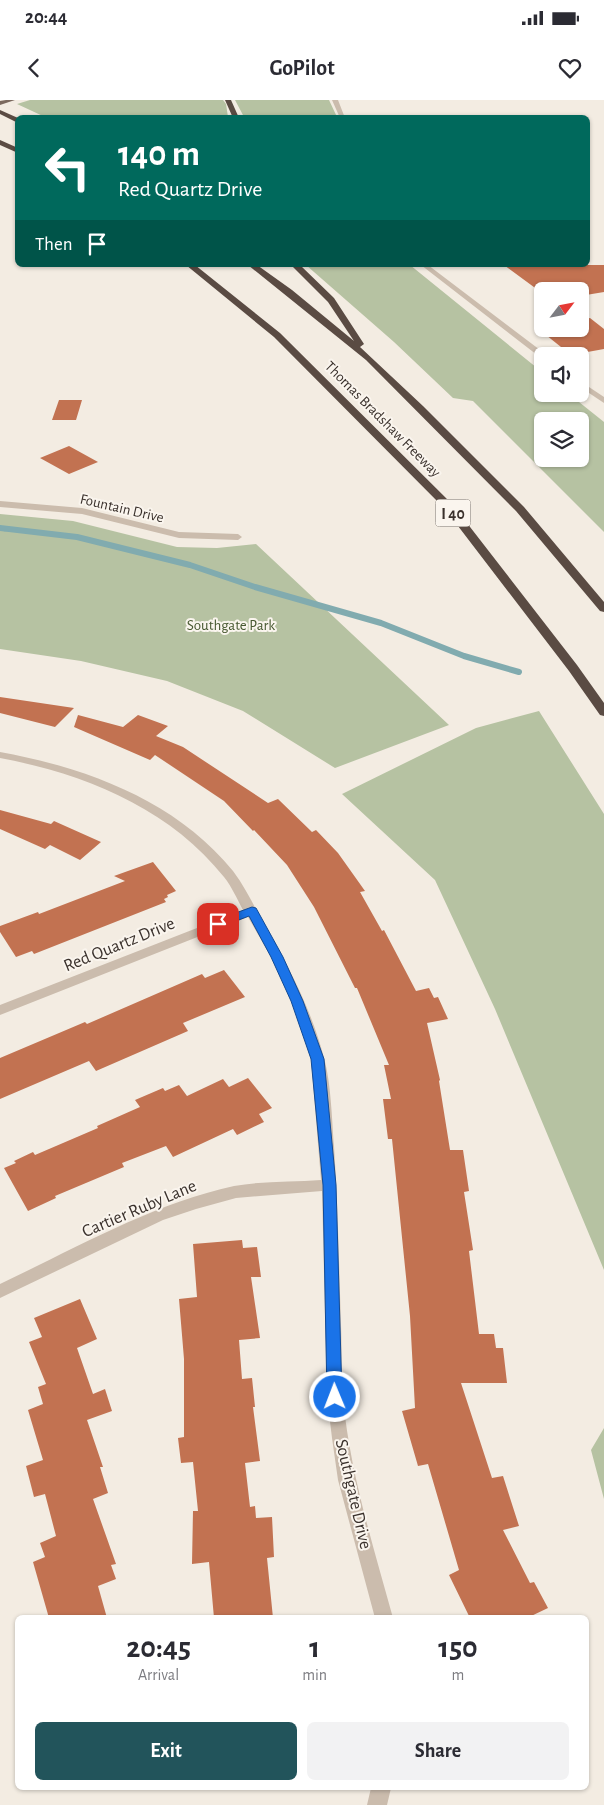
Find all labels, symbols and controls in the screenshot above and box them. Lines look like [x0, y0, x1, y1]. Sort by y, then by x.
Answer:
text: 20:44 [25, 8, 67, 27]
icon: back [20, 54, 48, 82]
icon: heart [556, 54, 584, 82]
text: GoPilot [269, 57, 335, 79]
icon: left [35, 135, 100, 200]
text: 140 m [118, 137, 200, 172]
text: Red Quartz Drive [118, 178, 262, 200]
icon: arrive [83, 230, 111, 258]
text: Then [35, 235, 73, 254]
north arrow [534, 282, 589, 338]
map controls [534, 282, 589, 467]
button: sound [534, 347, 589, 402]
street label: Thomas Bradshaw Freeway [322, 359, 444, 480]
button: layers [534, 412, 589, 467]
street label: Fountain Drive [79, 492, 165, 525]
road number: I 40 [436, 499, 470, 526]
park label: Southgate Park [187, 618, 275, 633]
pin [197, 903, 239, 945]
icon: arrive [204, 910, 232, 938]
street label: Red Quartz Drive [61, 914, 178, 975]
street label: Cartier Ruby Lane [80, 1177, 199, 1241]
position arrow [308, 1370, 360, 1422]
street label: Southgate Drive [332, 1437, 374, 1551]
text: 20:45 [126, 1633, 191, 1663]
text: 1 [309, 1633, 320, 1663]
text: 150 [438, 1633, 478, 1663]
text: Arrival [138, 1667, 179, 1683]
text: min [302, 1667, 327, 1683]
text: m [452, 1667, 464, 1683]
button: Exit [35, 1722, 297, 1780]
button: Share [307, 1722, 569, 1780]

